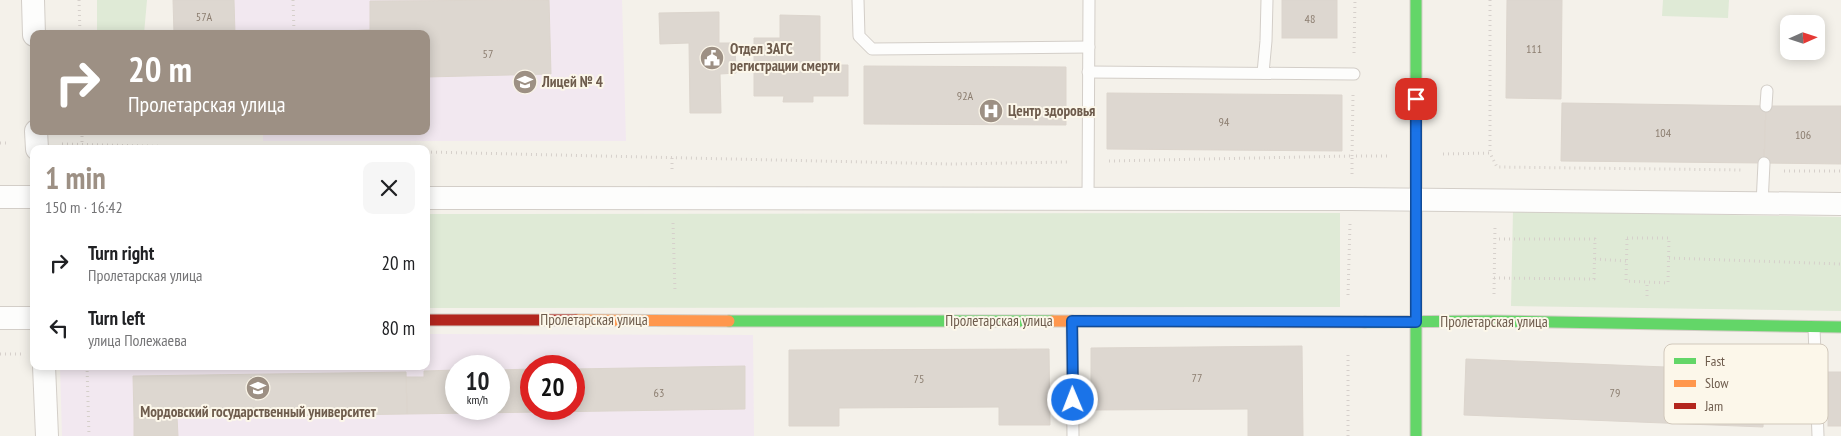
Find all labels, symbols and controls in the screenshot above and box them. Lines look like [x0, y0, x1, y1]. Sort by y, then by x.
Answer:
house number: 57А [196, 9, 213, 24]
house number: 48 [1305, 11, 1315, 26]
north arrow [1780, 15, 1825, 60]
map controls [1780, 15, 1825, 60]
place label: Отдел ЗАГС регистрации смерти [730, 39, 840, 75]
house number: 111 [1526, 41, 1542, 56]
public building icon: Отдел ЗАГС регистрации смерти [699, 45, 725, 71]
text: 20 m [128, 46, 192, 92]
house number: 57 [483, 46, 493, 61]
icon: right [45, 50, 110, 115]
school or university icon: Лицей № 4 [512, 69, 538, 95]
place label: Лицей № 4 [541, 72, 603, 91]
pin [1395, 78, 1437, 120]
icon: arrive [1402, 85, 1430, 113]
house number: 92А [957, 88, 974, 103]
text: Пролетарская улица [128, 90, 285, 118]
hospital icon: Центр здоровья [978, 98, 1004, 124]
place label: Центр здоровья [1008, 101, 1095, 120]
house number: 94 [1219, 114, 1230, 129]
house number: 104 [1655, 125, 1672, 140]
house number: 106 [1795, 127, 1811, 142]
text: 1 min [45, 158, 106, 197]
button: close [363, 162, 415, 214]
text: 150 m · 16:42 [45, 197, 123, 217]
text: Turn right [88, 241, 154, 265]
icon: right [45, 249, 73, 277]
text: 20 m [382, 251, 415, 275]
text: Пролетарская улица [88, 265, 203, 285]
text: Turn left [88, 306, 145, 330]
street label: Пролетарская улица [540, 310, 648, 329]
street label: Пролетарская улица [945, 311, 1053, 330]
street label: Пролетарская улица [1440, 312, 1548, 331]
icon: left [45, 314, 73, 342]
text: 80 m [382, 316, 415, 340]
text: улица Полежаева [88, 330, 187, 350]
legend [1664, 344, 1828, 424]
text: Fast [1705, 352, 1725, 370]
speed limit sign: 20 [520, 355, 585, 420]
text: 10 [466, 365, 489, 397]
house number: 77 [1192, 370, 1202, 385]
house number: 75 [914, 371, 924, 386]
position arrow [1046, 373, 1098, 425]
text: Slow [1705, 374, 1729, 392]
school or university icon: Мордовский государственный университет [245, 375, 271, 401]
house number: 63 [654, 385, 664, 400]
house number: 79 [1610, 385, 1620, 400]
text: km/h [467, 392, 488, 407]
text: Jam [1704, 397, 1723, 415]
place label: Мордовский государственный университет [140, 402, 377, 421]

